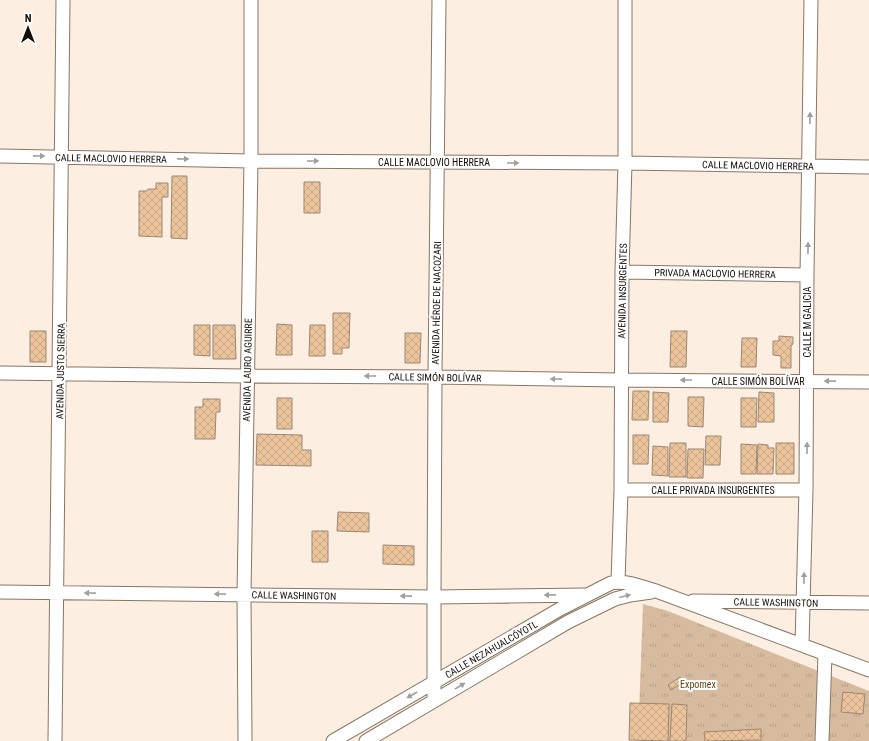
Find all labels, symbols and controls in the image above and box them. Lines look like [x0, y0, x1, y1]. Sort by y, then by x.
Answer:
north arrow [8, 8, 48, 48]
text: N [25, 12, 32, 25]
one-way arrow [807, 111, 813, 124]
street label: CALLE MACLOVIO HERRERA [55, 152, 167, 165]
one-way arrow [33, 153, 45, 160]
one-way arrow [177, 156, 189, 163]
street label: CALLE MACLOVIO HERRERA [378, 157, 490, 168]
one-way arrow [307, 158, 320, 164]
one-way arrow [507, 159, 519, 166]
street label: CALLE MACLOVIO HERRERA [702, 159, 814, 172]
street label: AVENIDA HÉROE DE NACOZARI [429, 241, 443, 365]
one-way arrow [805, 241, 811, 254]
street label: AVENIDA INSURGENTES [616, 243, 629, 339]
street label: PRIVADA MACLOVIO HERRERA [654, 267, 776, 280]
street label: CALLE M GALICIA [802, 286, 813, 358]
street label: AVENIDA LAURO AGUIRRE [241, 318, 254, 422]
street label: AVENIDA JUSTO SIERRA [54, 323, 67, 419]
street label: CALLE SIMÓN BOLÍVAR [388, 370, 482, 384]
one-way arrow [363, 373, 376, 379]
street label: CALLE SIMÓN BOLÍVAR [712, 375, 805, 387]
one-way arrow [549, 376, 562, 382]
one-way arrow [679, 377, 692, 383]
one-way arrow [823, 378, 836, 384]
one-way arrow [803, 442, 810, 454]
street label: CALLE PRIVADA INSURGENTES [651, 485, 775, 496]
one-way arrow [801, 571, 807, 584]
street label: CALLE WASHINGTON [252, 589, 336, 602]
one-way arrow [83, 590, 96, 596]
one-way arrow [213, 591, 226, 597]
one-way arrow [543, 592, 556, 598]
one-way arrow [399, 593, 412, 599]
one-way arrow [619, 593, 631, 599]
street label: CALLE WASHINGTON [734, 596, 818, 609]
street label: CALLE NEZAHUALCÓYOTL [443, 617, 540, 680]
park label: Expomex [680, 679, 717, 690]
one-way arrow [454, 682, 466, 689]
one-way arrow [406, 691, 418, 698]

